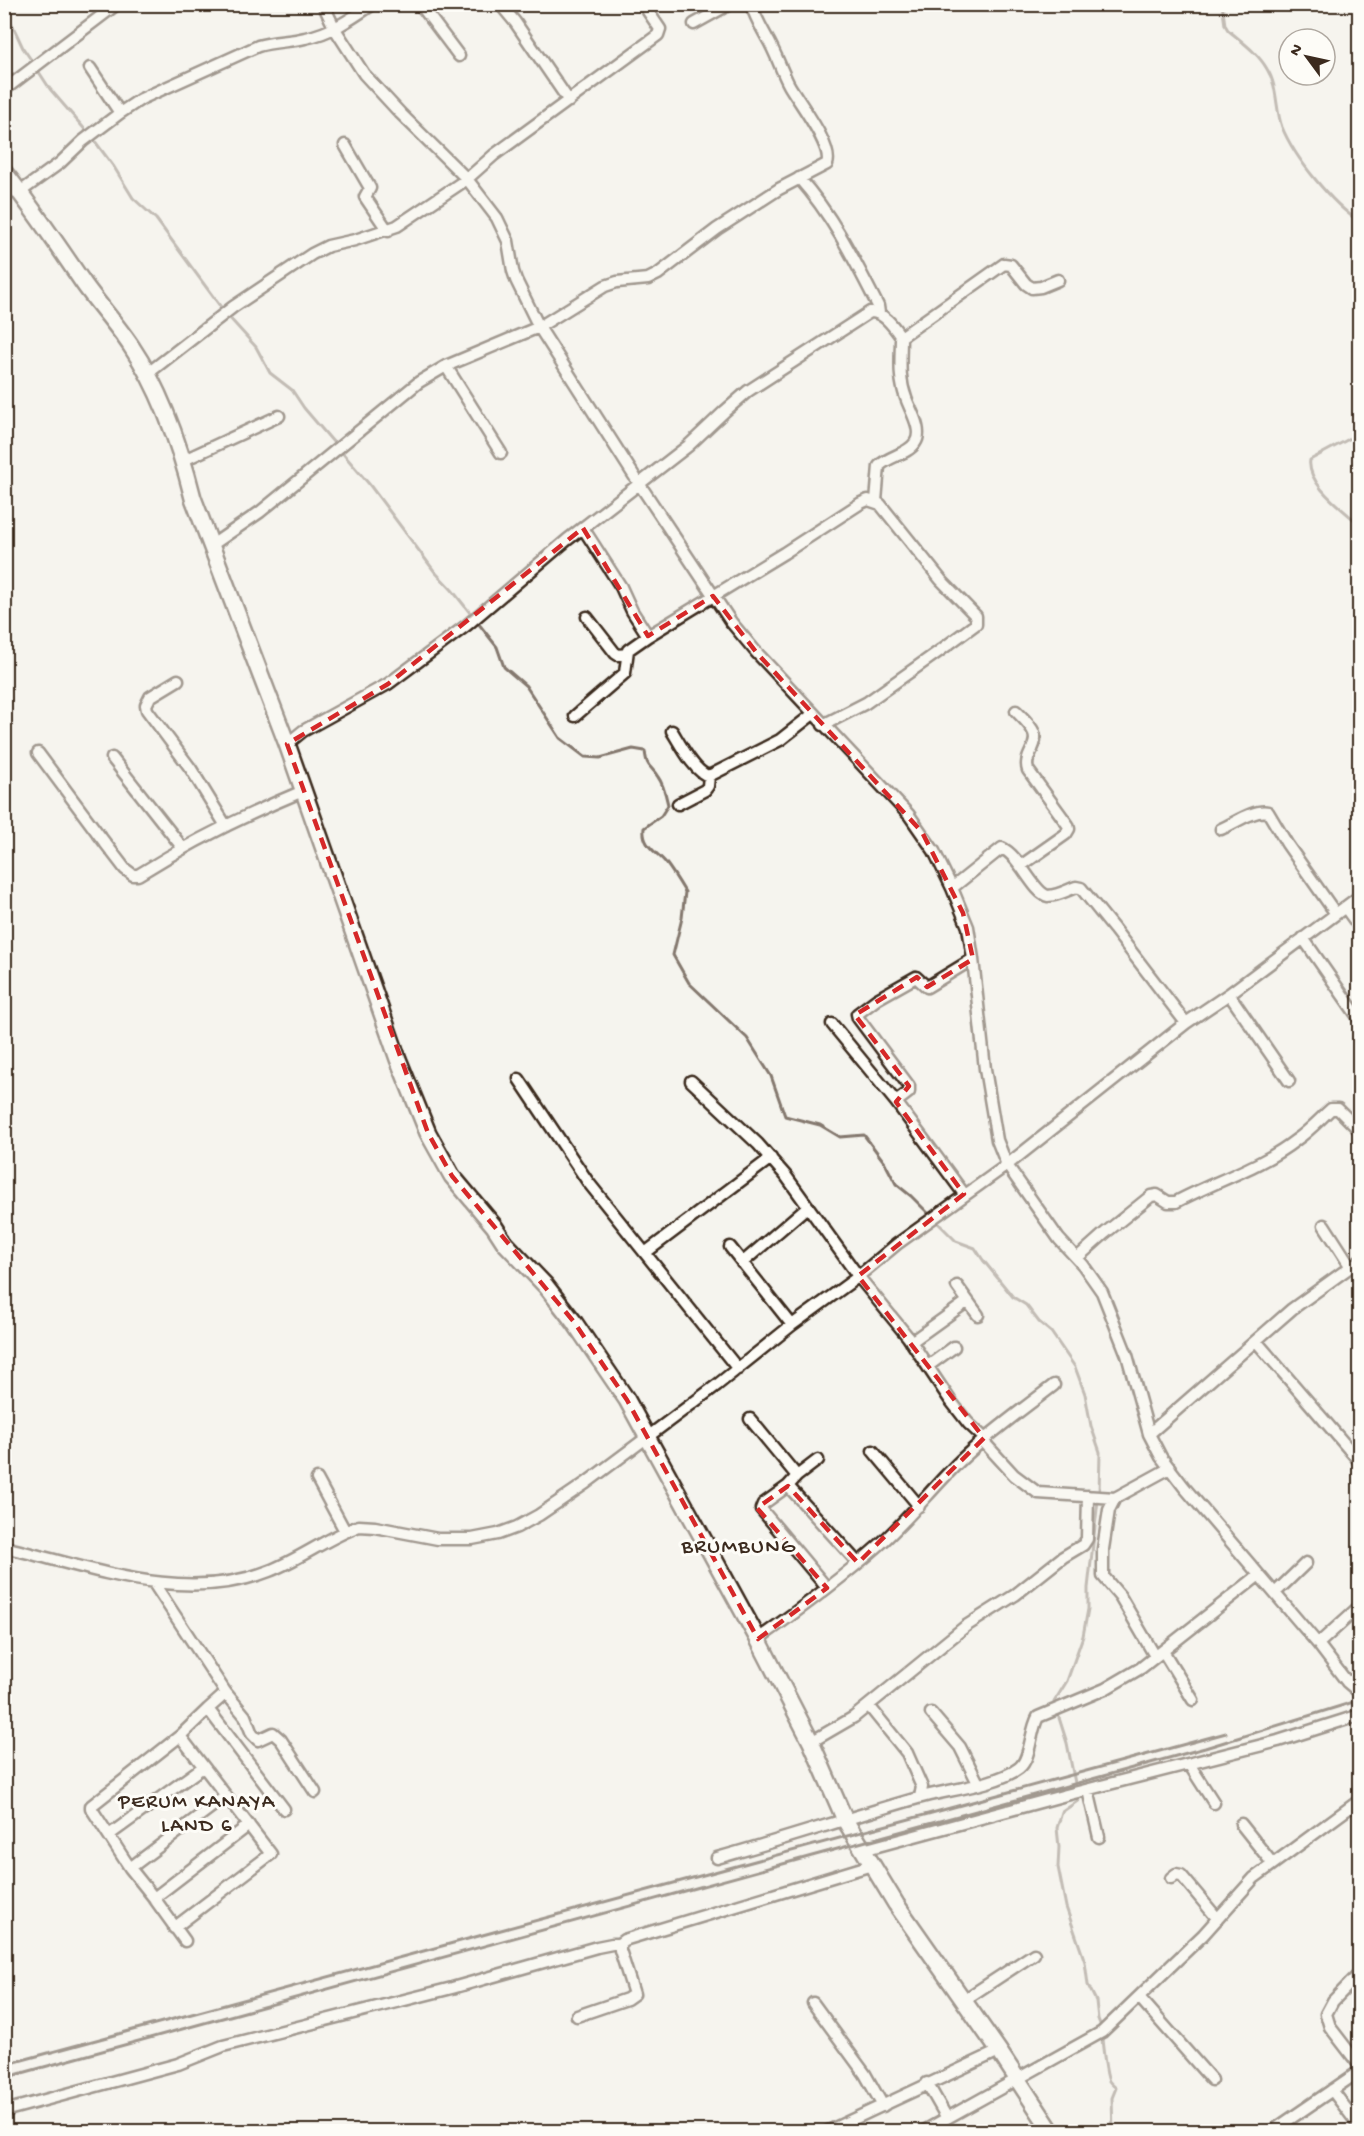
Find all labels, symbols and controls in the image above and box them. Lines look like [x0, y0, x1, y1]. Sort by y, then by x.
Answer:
north arrow [1277, 27, 1337, 87]
text: N [1287, 41, 1308, 60]
district label: BRUMBUNG [681, 1535, 796, 1561]
district label: PERUM KANAYA LAND 6 [117, 1791, 276, 1840]

